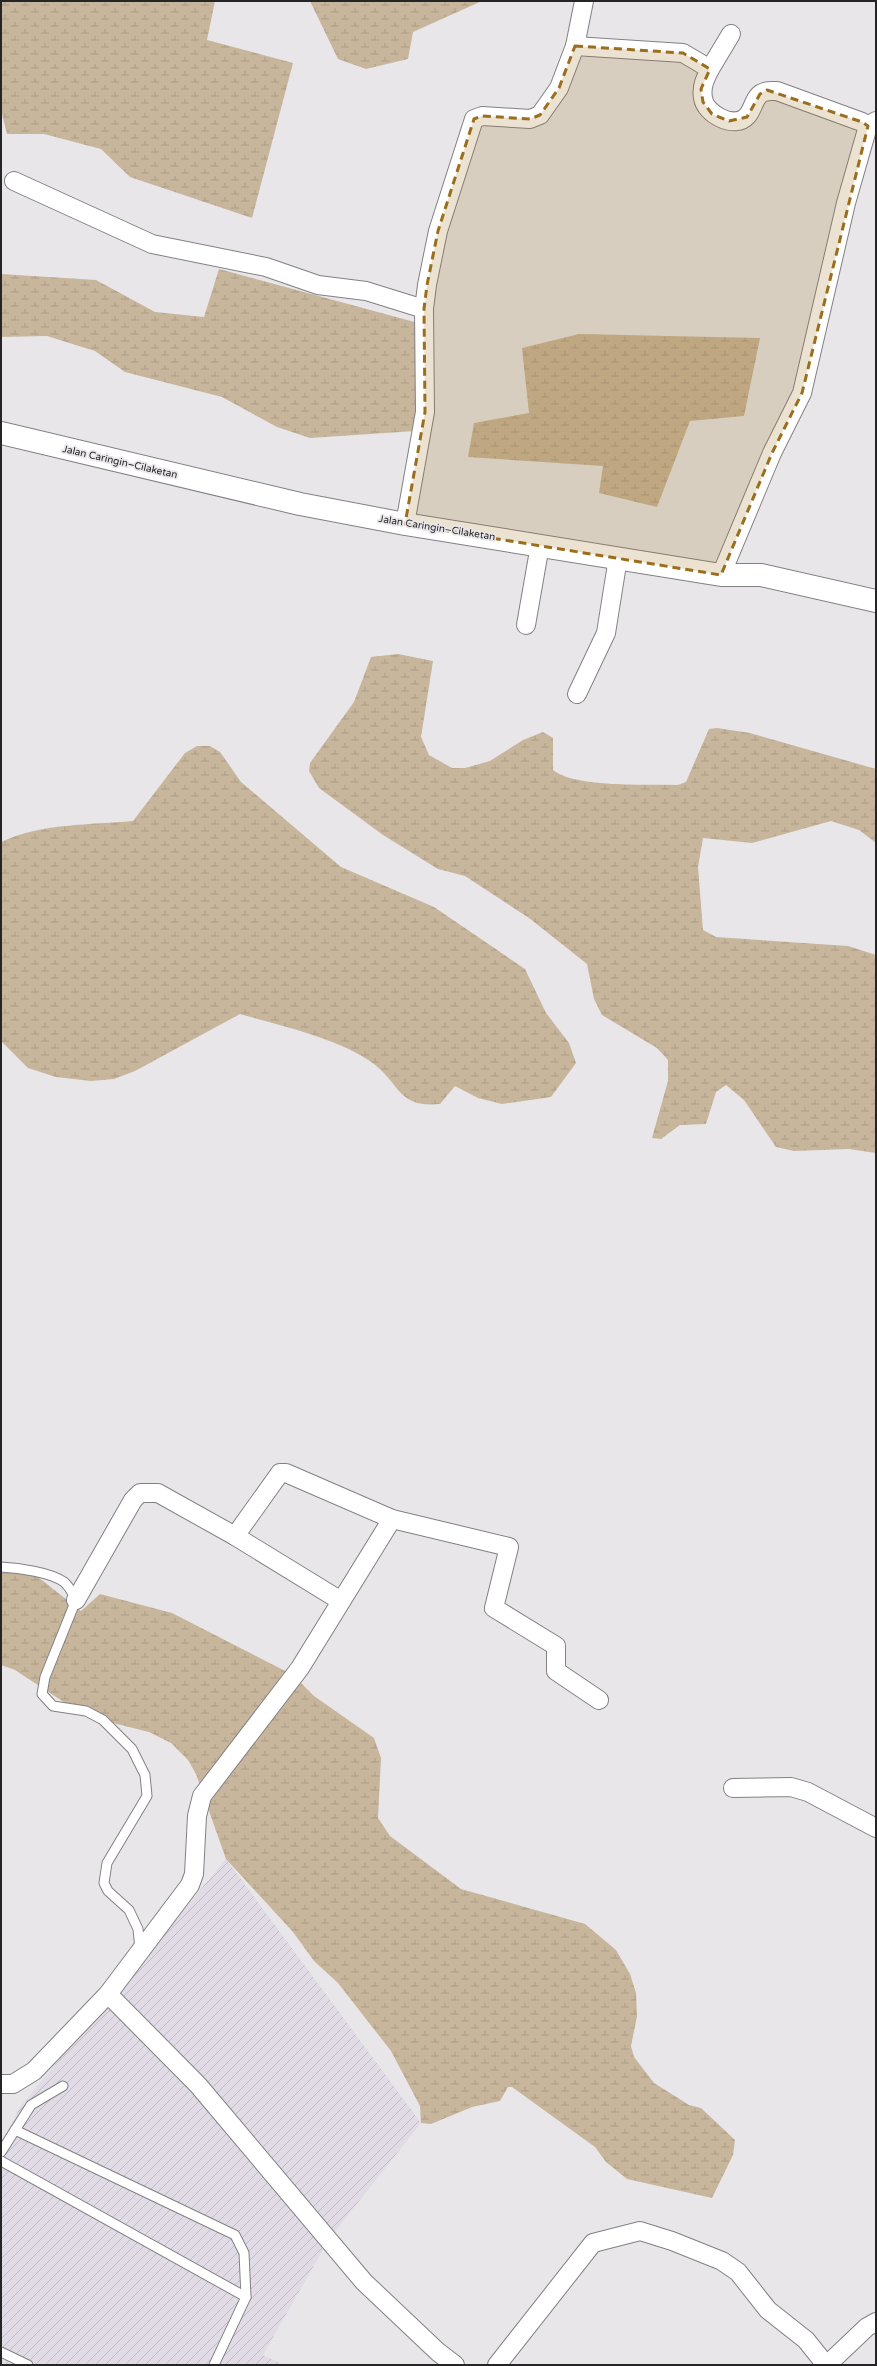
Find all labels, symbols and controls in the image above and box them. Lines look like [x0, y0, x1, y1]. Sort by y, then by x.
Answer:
street label: Jalan Caringin–Cilaketan [61, 443, 179, 481]
street label: Jalan Caringin–Cilaketan [378, 513, 496, 543]

